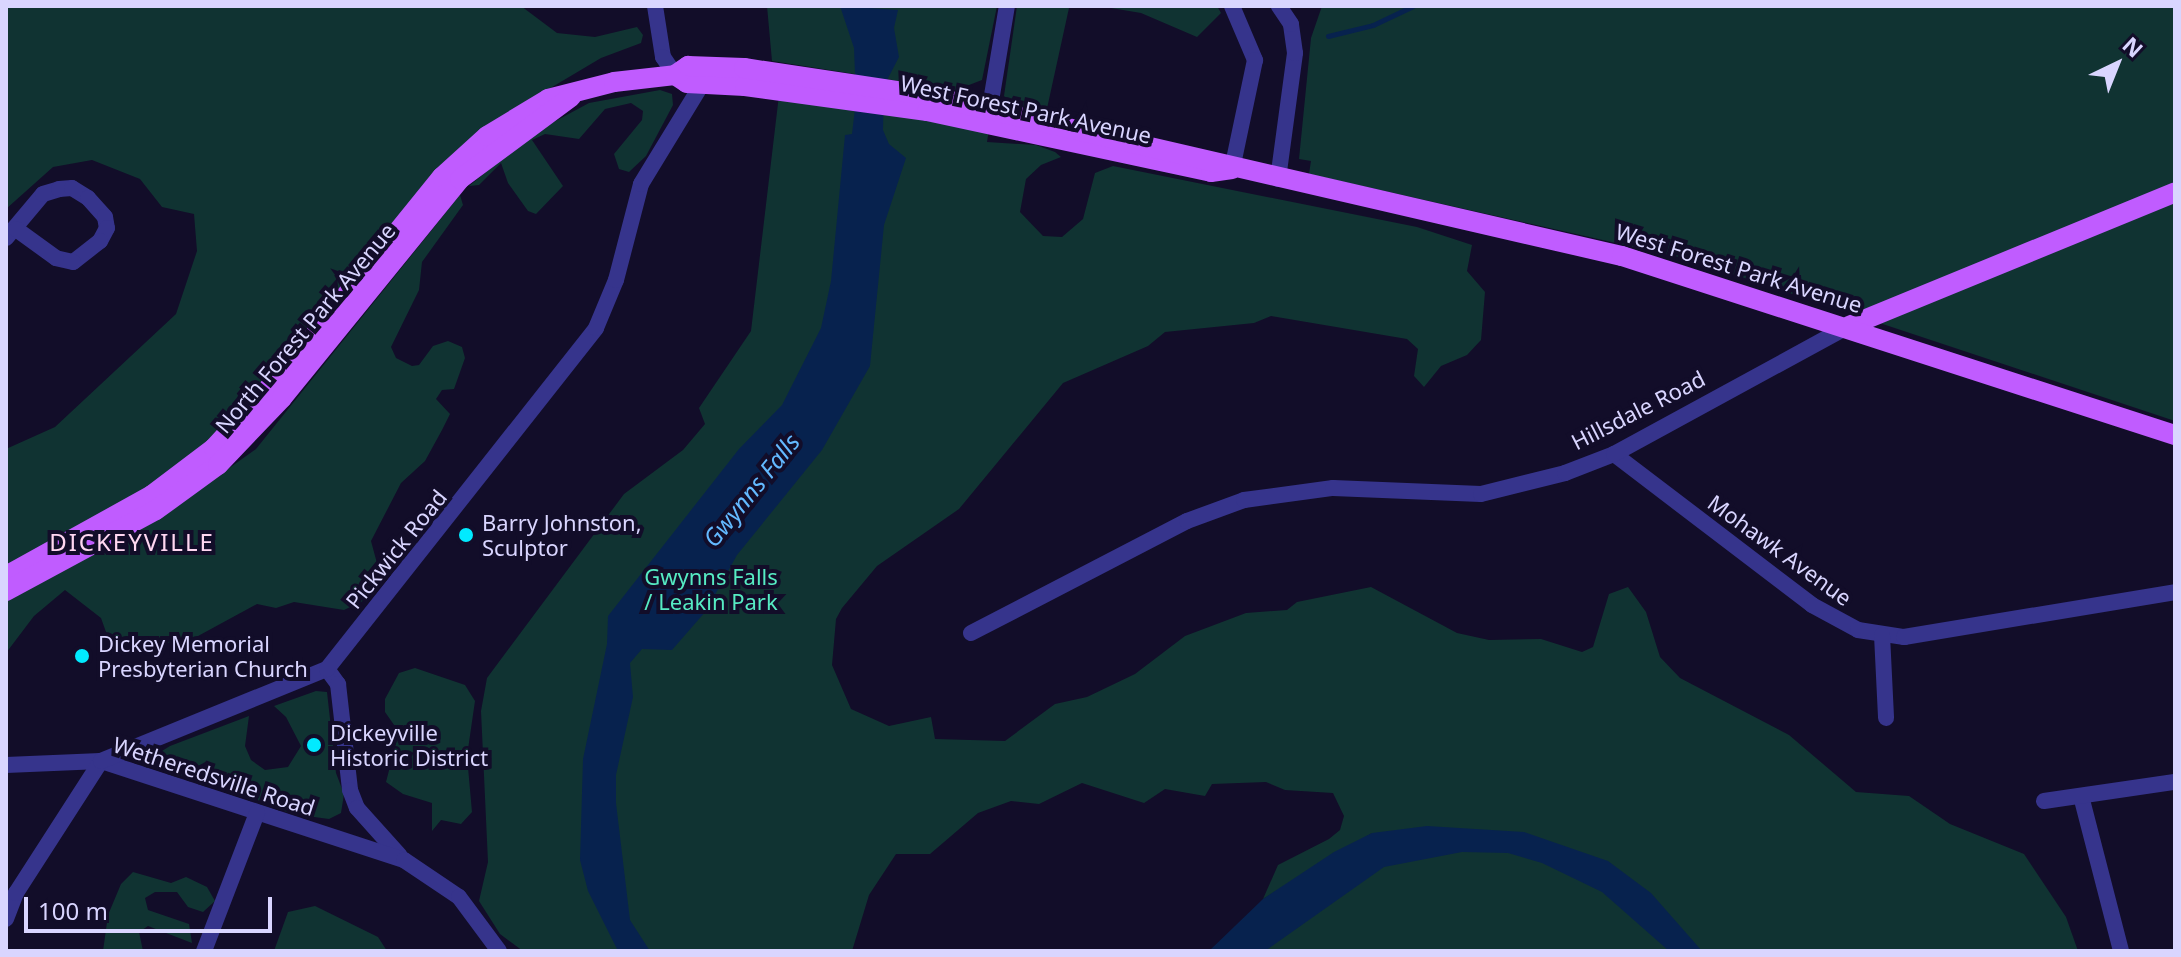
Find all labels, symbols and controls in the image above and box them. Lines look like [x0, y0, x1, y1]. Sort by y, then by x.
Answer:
north arrow [2077, 24, 2157, 104]
text: N [2117, 29, 2150, 64]
street label: West Forest Park Avenue [898, 69, 1154, 149]
street label: North Forest Park Avenue [209, 218, 401, 438]
street label: West Forest Park Avenue [1613, 218, 1865, 318]
street label: Hillsdale Road [1567, 365, 1709, 455]
water label: Gwynns Falls [697, 428, 805, 552]
street label: Pickwick Road [340, 484, 452, 614]
street label: Mohawk Avenue [1703, 489, 1857, 611]
place label: Barry Johnston, Sculptor [482, 509, 642, 560]
marker: Barry Johnston, Sculptor [457, 526, 475, 544]
district label: DICKEYVILLE [49, 528, 215, 556]
park label: Gwynns Falls / Leakin Park [644, 563, 778, 614]
place label: Dickey Memorial Presbyterian Church [98, 630, 308, 682]
marker: Dickey Memorial Presbyterian Church [73, 647, 91, 665]
place label: Dickeyville Historic District [330, 719, 488, 770]
street label: Wetheredsville Road [110, 731, 318, 821]
marker: Dickeyville Historic District [305, 736, 323, 754]
scale bar [28, 881, 276, 931]
text: 100 m [38, 894, 108, 927]

